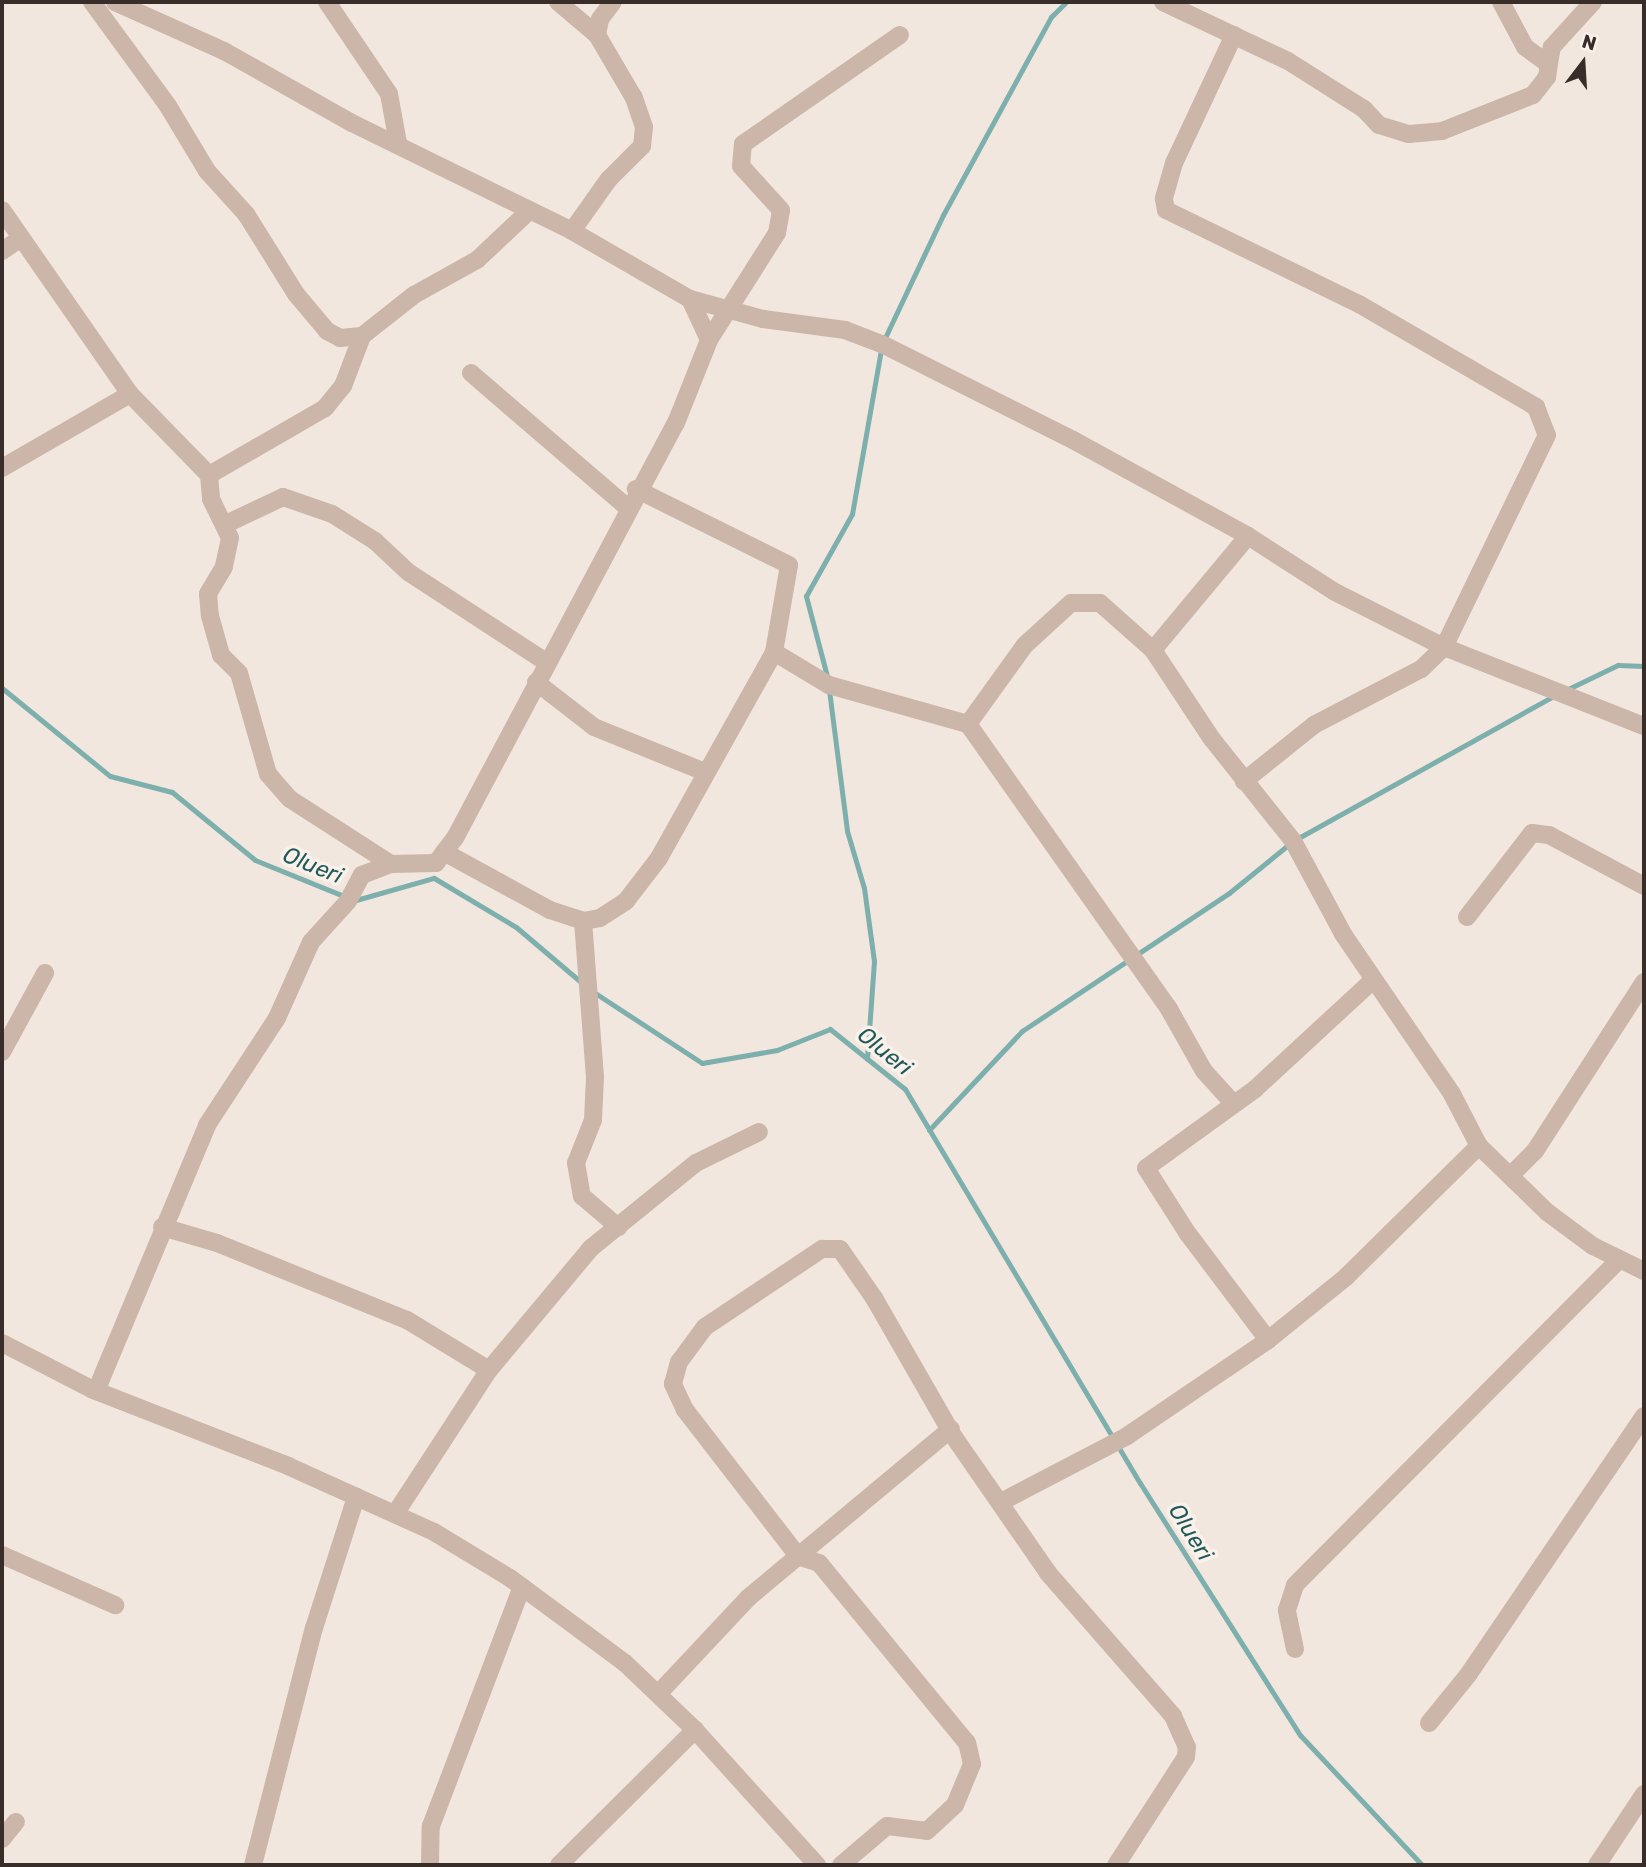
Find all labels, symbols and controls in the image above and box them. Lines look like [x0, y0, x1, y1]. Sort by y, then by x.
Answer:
north arrow [1548, 28, 1618, 98]
text: N [1579, 29, 1599, 55]
water label: Olueri [279, 841, 347, 889]
water label: Olueri [852, 1021, 918, 1081]
water label: Olueri [1163, 1498, 1219, 1566]

